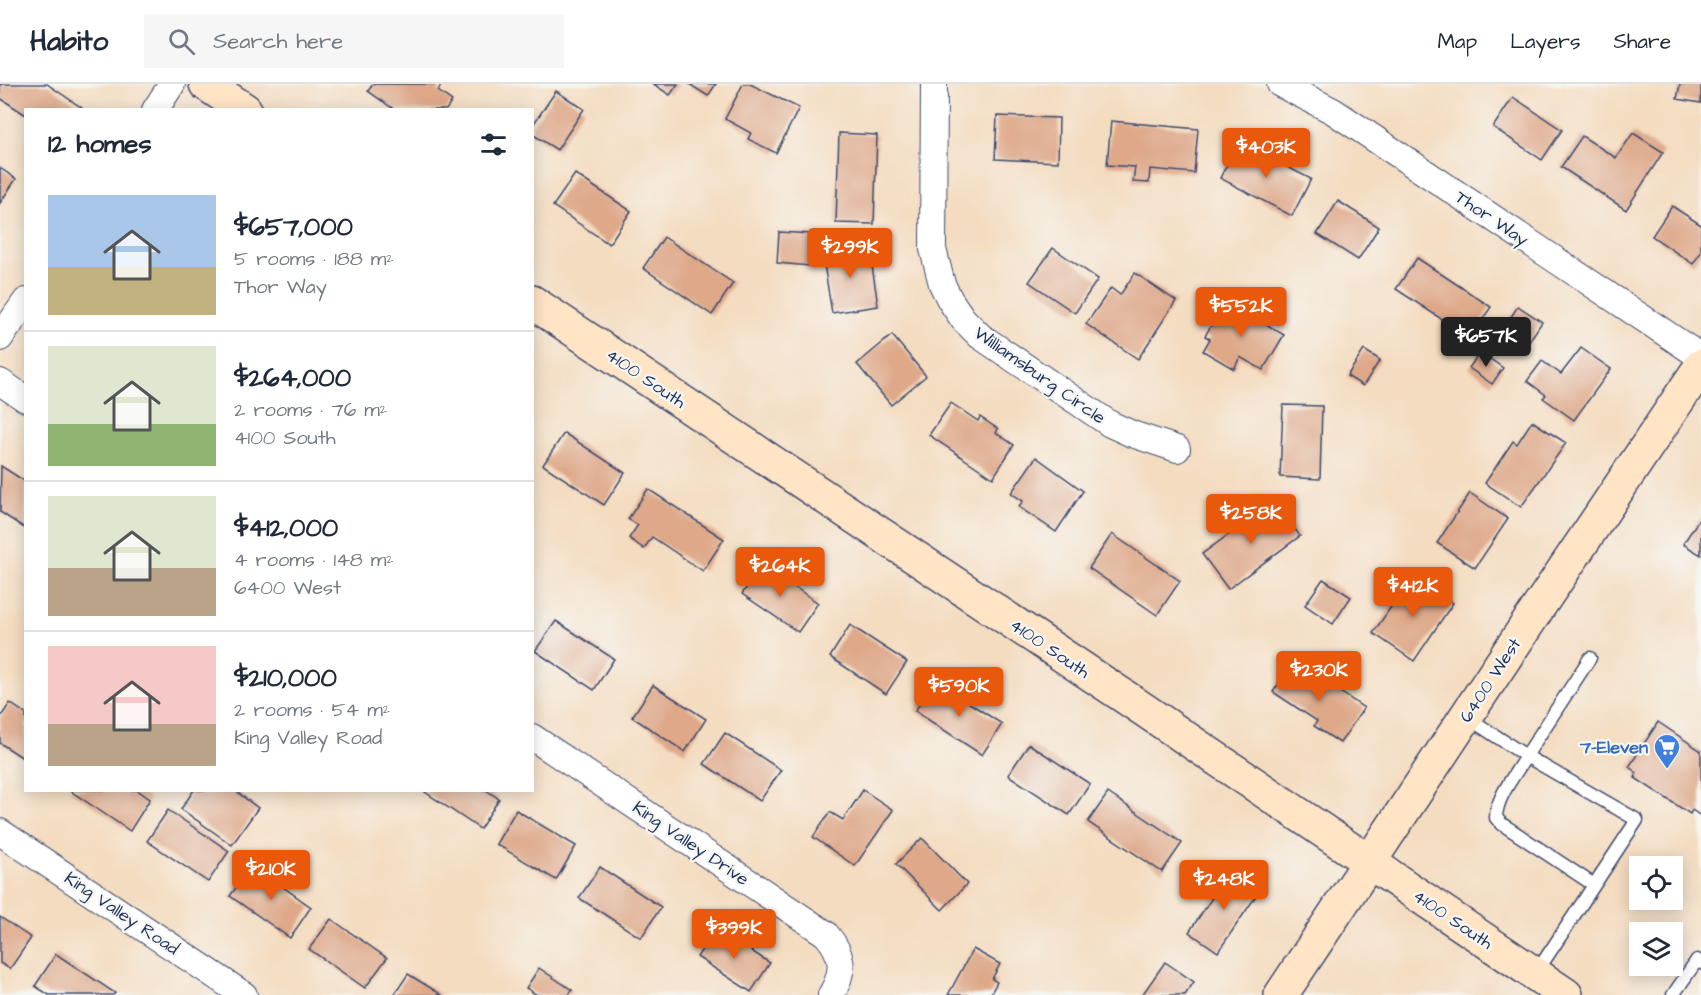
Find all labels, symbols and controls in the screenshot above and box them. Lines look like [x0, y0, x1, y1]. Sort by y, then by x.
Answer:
search box [144, 14, 564, 68]
text: Habito [30, 22, 108, 61]
icon: search [165, 25, 198, 58]
text: Search here [213, 26, 343, 57]
text: Map [1437, 27, 1477, 56]
text: Layers [1510, 27, 1580, 56]
text: Share [1613, 27, 1671, 56]
text: 12 homes [48, 126, 151, 162]
icon: filters [477, 128, 510, 161]
pin: $403K [1224, 128, 1308, 179]
text: $403K [1236, 133, 1296, 161]
street label: Thor Way [1450, 185, 1533, 253]
text: $657,000 [234, 209, 353, 245]
icon: home [96, 219, 168, 291]
pin: $299K [808, 228, 892, 279]
text: $299K [821, 233, 879, 261]
text: 5 rooms · 188 m² [234, 245, 394, 273]
text: Thor Way [234, 273, 327, 301]
pin: $552K [1199, 287, 1283, 338]
text: $552K [1209, 292, 1273, 320]
pin: $657K [1444, 317, 1528, 368]
street label: Williamsburg Circle [968, 321, 1111, 431]
text: $657K [1455, 322, 1517, 350]
street label: 4100 South [601, 342, 691, 414]
text: $264,000 [234, 360, 351, 396]
icon: home [96, 370, 168, 442]
text: 2 rooms · 76 m² [234, 396, 387, 424]
text: 4100 South [234, 424, 336, 452]
pin: $258K [1209, 494, 1293, 545]
text: $258K [1220, 499, 1282, 527]
text: $412,000 [234, 510, 338, 546]
icon: home [96, 520, 168, 592]
text: 4 rooms · 148 m² [234, 546, 394, 574]
pin: $264K [738, 547, 822, 598]
text: $264K [750, 552, 810, 580]
pin: $412K [1371, 567, 1455, 618]
text: $412K [1388, 572, 1438, 600]
text: 6400 West [234, 574, 341, 602]
street label: 4100 South [1005, 612, 1095, 684]
street label: 6400 West [1454, 632, 1528, 728]
pin: $230K [1277, 651, 1361, 702]
text: $230K [1290, 656, 1348, 684]
text: $210,000 [234, 660, 337, 696]
pin: $590K [917, 667, 1001, 718]
icon: home [96, 670, 168, 742]
text: $590K [928, 672, 990, 700]
text: 2 rooms · 54 m² [234, 696, 390, 724]
text: King Valley Road [234, 724, 382, 752]
supermarket icon: 7-Eleven [1652, 732, 1682, 770]
place label: 7-Eleven [1579, 735, 1648, 760]
street label: King Valley Drive [627, 795, 754, 893]
pin: $210K [229, 850, 313, 901]
text: $210K [246, 855, 296, 883]
map controls [1629, 856, 1683, 976]
button: locate [1629, 856, 1683, 910]
pin: $248K [1182, 860, 1266, 911]
text: $248K [1193, 865, 1255, 893]
street label: King Valley Road [59, 866, 184, 962]
street label: 4100 South [1408, 883, 1498, 955]
pin: $399K [692, 909, 776, 960]
text: $399K [706, 914, 762, 942]
button: layers [1629, 922, 1683, 976]

